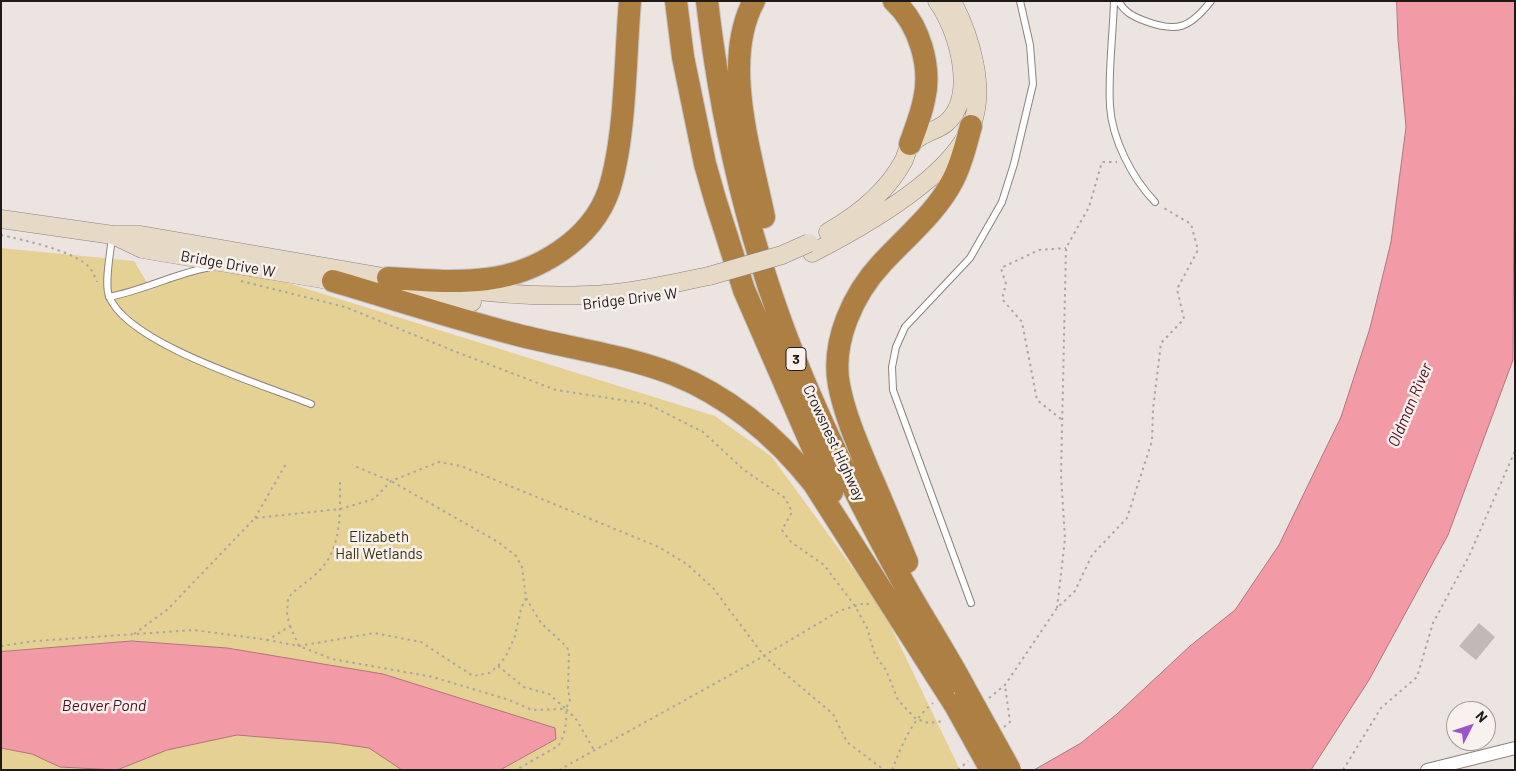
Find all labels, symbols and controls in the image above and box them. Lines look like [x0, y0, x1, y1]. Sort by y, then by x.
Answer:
street label: Bridge Drive W [179, 247, 277, 281]
street label: Bridge Drive W [582, 284, 678, 314]
road number: 3 [786, 348, 806, 370]
water label: Oldman River [1384, 360, 1436, 450]
street label: Crowsnest Highway [799, 382, 869, 504]
park label: Elizabeth Hall Wetlands [335, 528, 423, 563]
water label: Beaver Pond [62, 696, 146, 716]
north arrow [1446, 701, 1496, 751]
text: N [1472, 707, 1491, 726]

